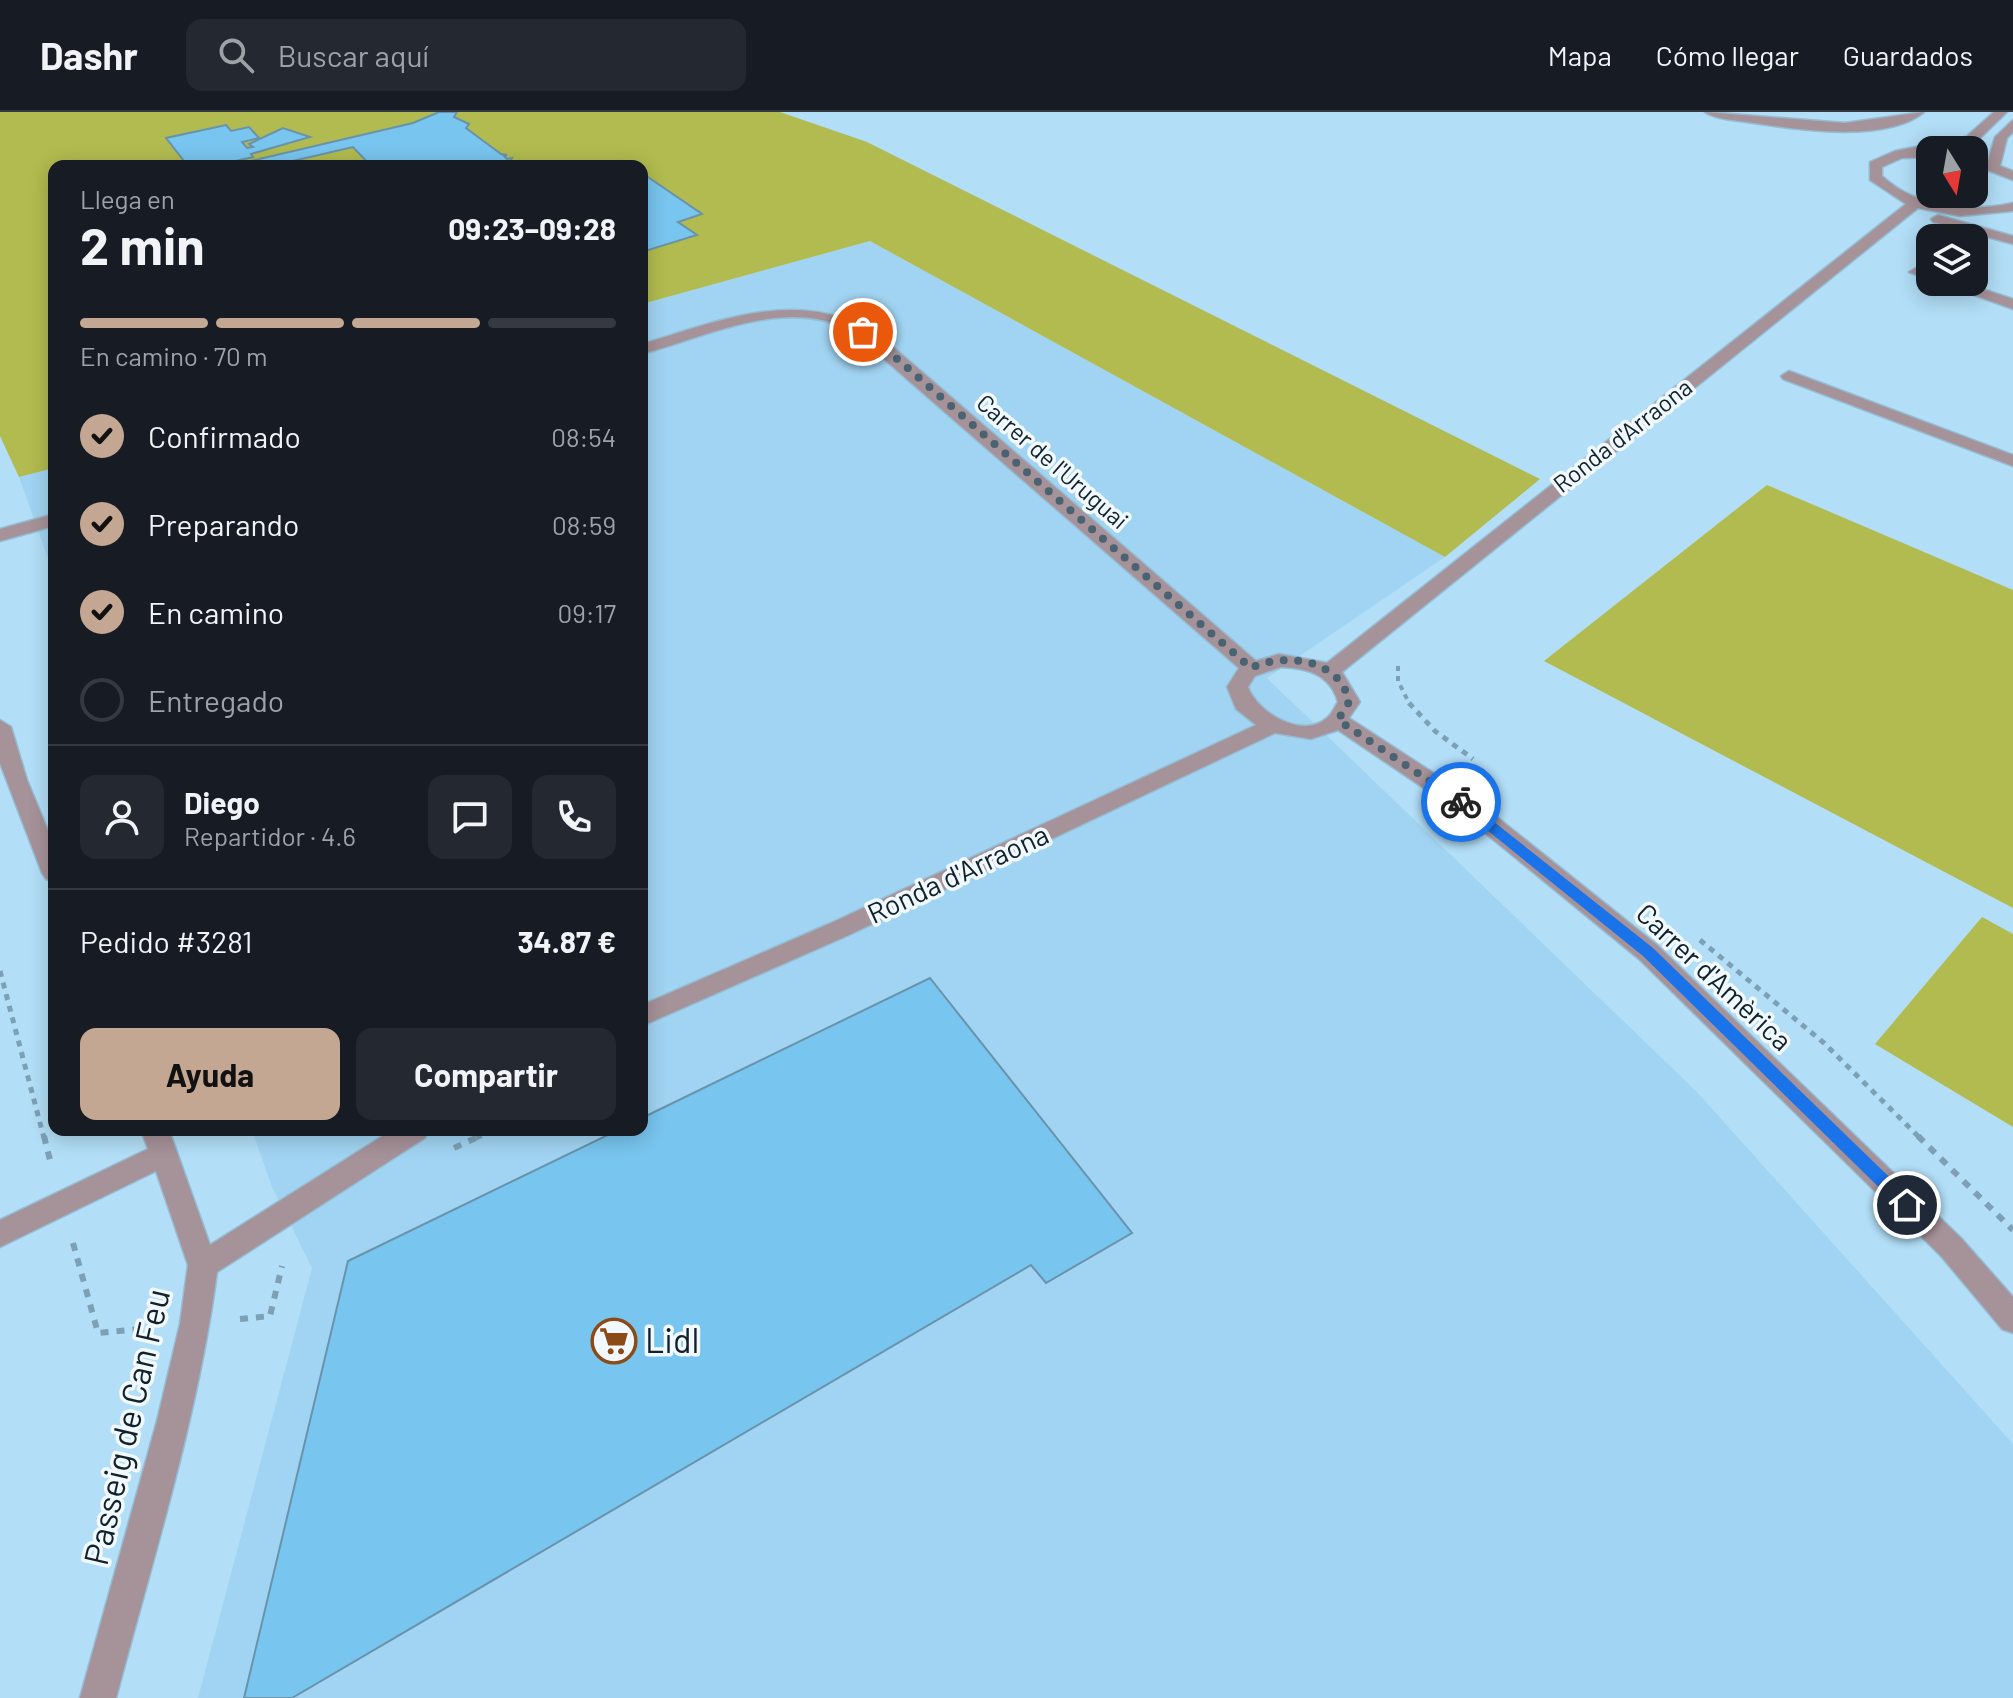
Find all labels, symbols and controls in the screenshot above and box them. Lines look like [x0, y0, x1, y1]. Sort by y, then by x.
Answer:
search box [186, 19, 746, 91]
text: Dashr [40, 32, 138, 78]
icon: search [214, 33, 258, 77]
text: Buscar aquí [278, 37, 429, 73]
text: Mapa [1548, 38, 1612, 72]
text: Cómo llegar [1656, 38, 1799, 72]
text: Guardados [1843, 38, 1973, 72]
north arrow [1916, 136, 1988, 208]
map controls [1916, 136, 1988, 296]
text: Llega en [80, 183, 175, 214]
text: 09:23–09:28 [448, 210, 616, 246]
text: 2 min [80, 213, 205, 275]
button: layers [1916, 224, 1988, 296]
pin [829, 298, 897, 366]
icon: bag [841, 310, 885, 354]
text: En camino · 70 m [80, 340, 267, 371]
street label: Ronda d'Arraona [1547, 372, 1697, 498]
street label: Carrer de l'Uruguai [971, 387, 1135, 534]
icon: check [80, 414, 124, 458]
text: Confirmado [148, 418, 301, 454]
text: 08:54 [551, 421, 616, 452]
icon: check [80, 502, 124, 546]
text: Preparando [148, 506, 299, 542]
text: 08:59 [552, 509, 616, 540]
icon: check [80, 590, 124, 634]
text: En camino [148, 594, 284, 630]
text: 09:17 [558, 597, 616, 628]
text: Entregado [148, 682, 284, 718]
courier [1421, 762, 1501, 842]
button: person [80, 775, 164, 859]
button: chat [428, 775, 512, 859]
button: phone [532, 775, 616, 859]
icon: bike [1439, 780, 1483, 824]
text: Diego [184, 784, 260, 820]
street label: Ronda d'Arraona [862, 816, 1054, 930]
text: Repartidor · 4.6 [184, 820, 356, 851]
street label: Carrer d'Amèrica [1630, 895, 1800, 1057]
text: Pedido #3281 [80, 923, 253, 959]
text: 34.87 € [517, 923, 616, 959]
button: Ayuda [80, 1028, 340, 1120]
button: Compartir [356, 1028, 616, 1120]
pin [1873, 1171, 1941, 1239]
icon: home [1885, 1183, 1929, 1227]
street label: Passeig de Can Feu [74, 1285, 177, 1569]
supermarket icon: Lidl [590, 1317, 638, 1365]
place label: Lidl [645, 1319, 699, 1360]

